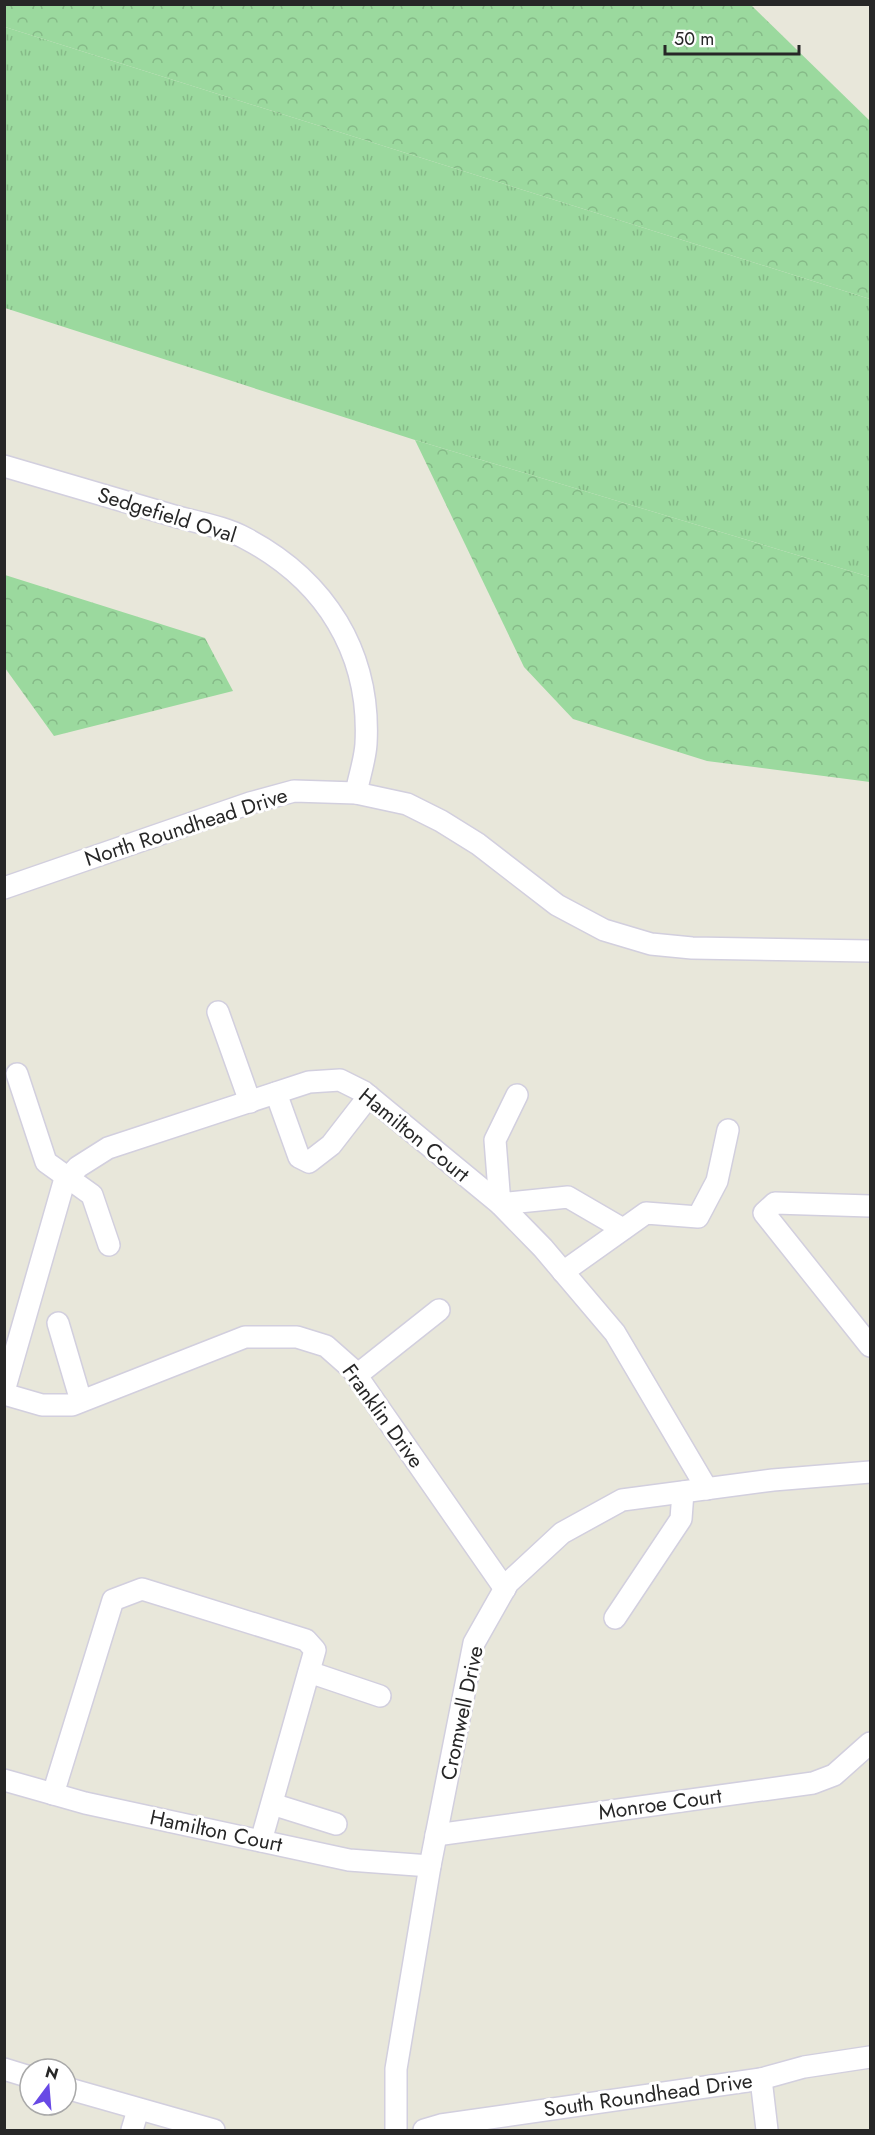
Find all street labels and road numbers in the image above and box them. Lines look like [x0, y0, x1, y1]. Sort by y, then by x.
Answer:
street label: Sedgefield Oval [94, 480, 240, 550]
street label: North Roundhead Drive [81, 780, 291, 874]
street label: Hamilton Court [352, 1081, 476, 1189]
street label: Franklin Drive [335, 1358, 431, 1474]
street label: Cromwell Drive [433, 1643, 491, 1783]
street label: Monroe Court [596, 1781, 724, 1827]
street label: Hamilton Court [147, 1802, 285, 1860]
street label: South Roundhead Drive [542, 2065, 754, 2125]

